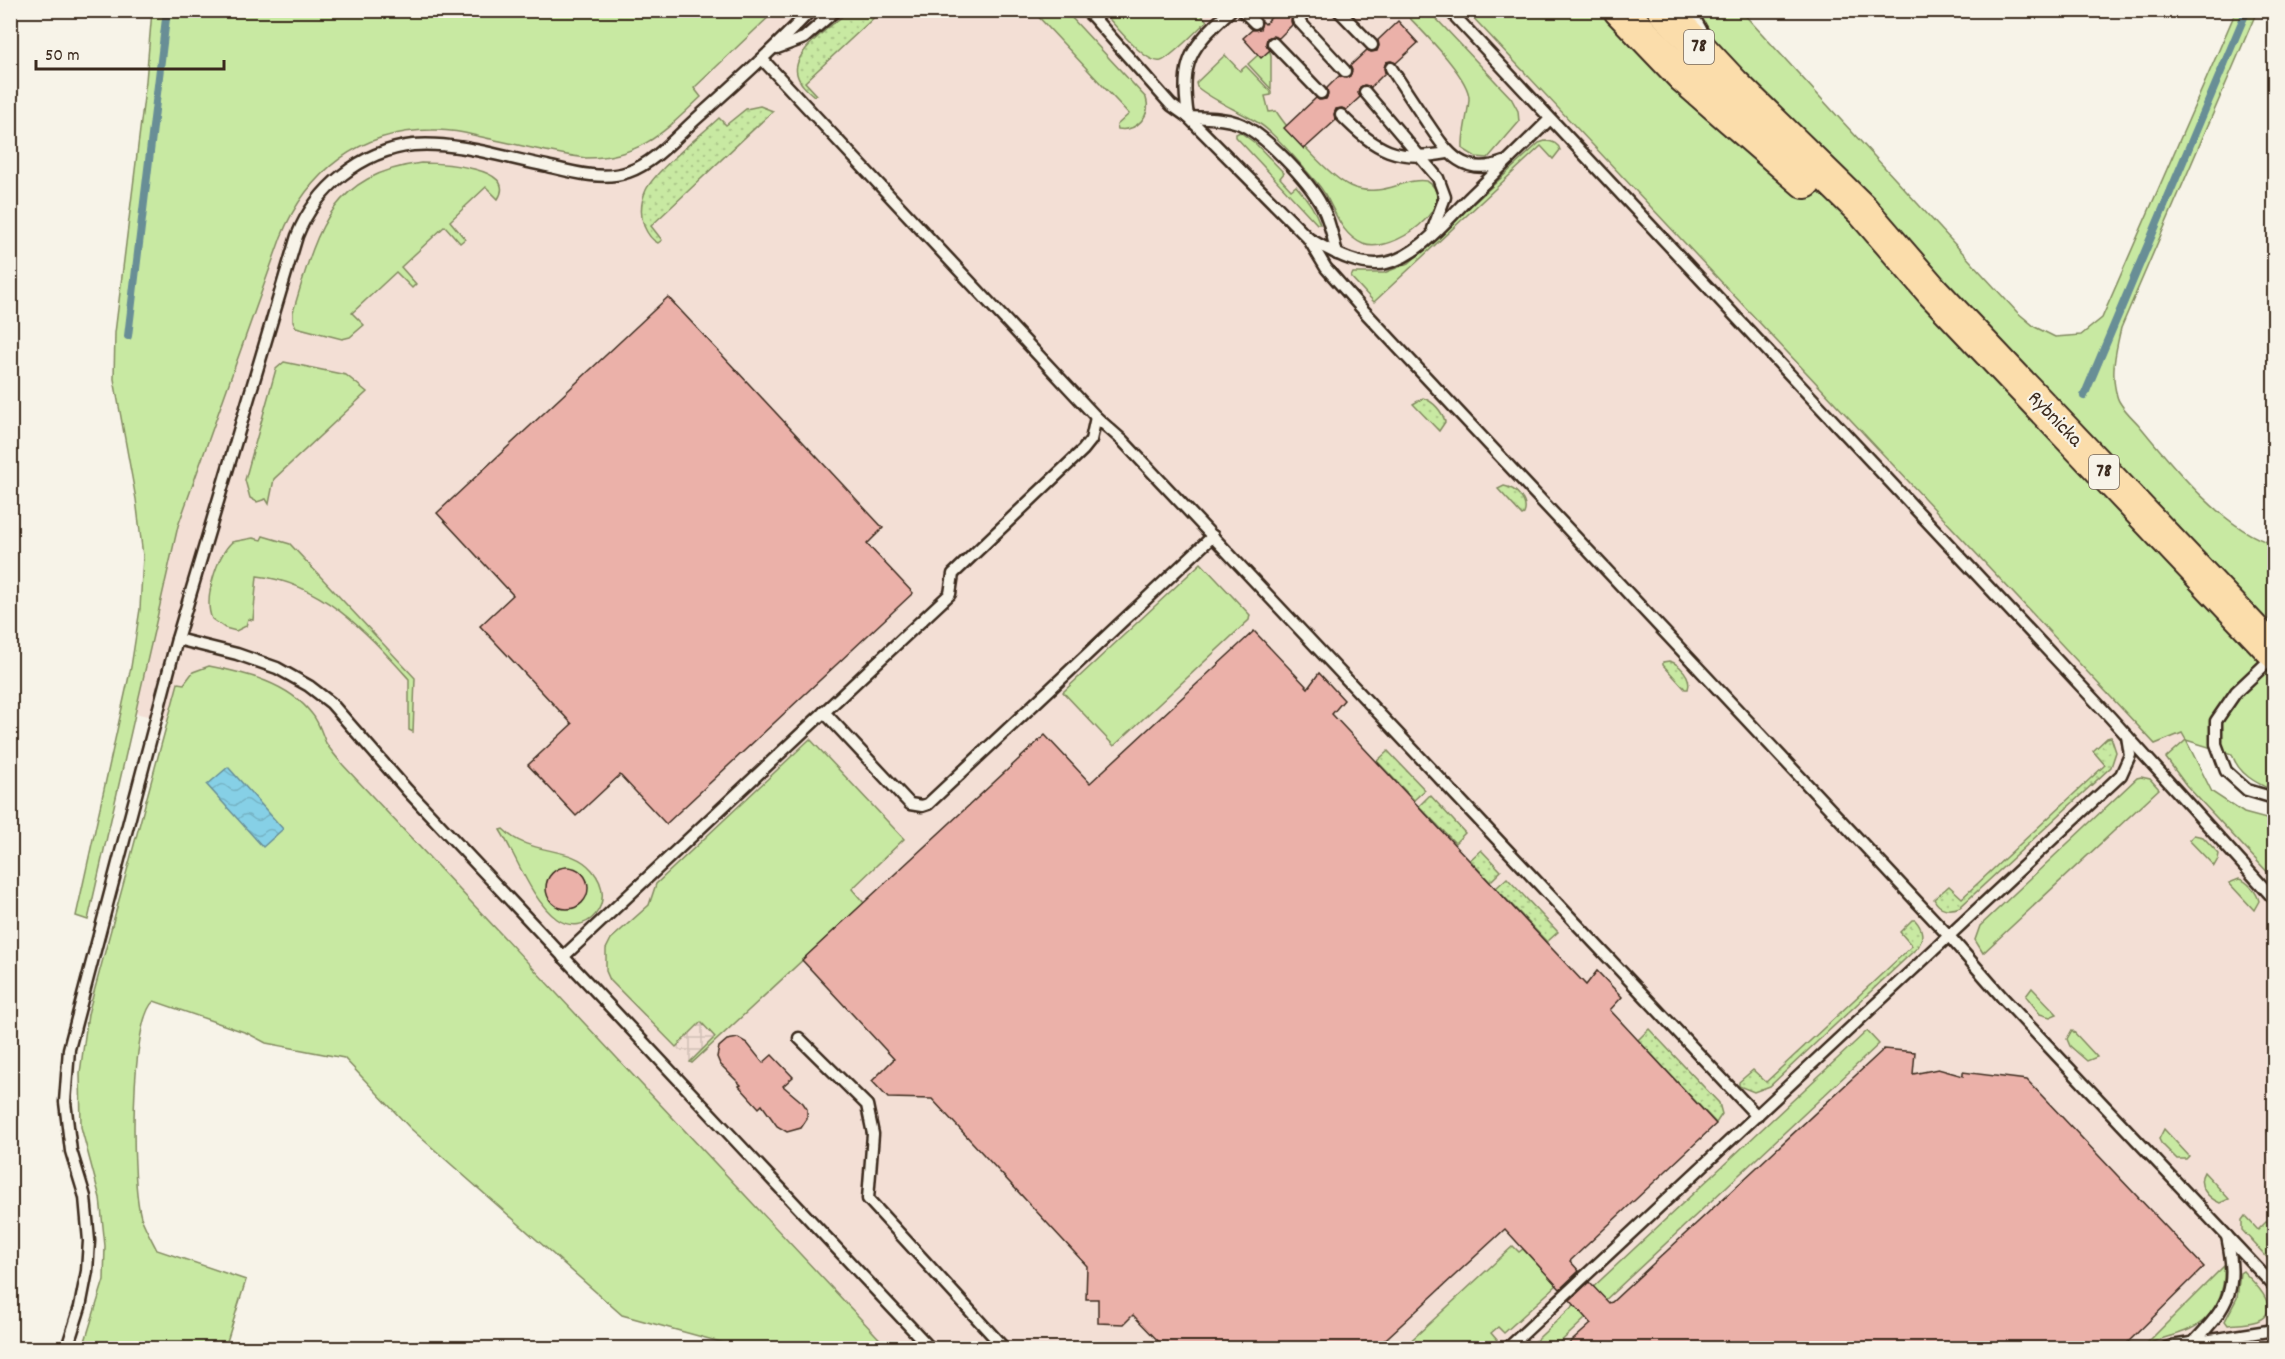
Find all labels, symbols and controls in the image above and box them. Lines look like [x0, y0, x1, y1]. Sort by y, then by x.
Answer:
road number: 78 [1684, 30, 1714, 64]
scale bar [36, 33, 224, 71]
text: 50 m [45, 44, 80, 69]
street label: Rybnicka [2019, 385, 2089, 456]
road number: 78 [2089, 455, 2119, 489]

